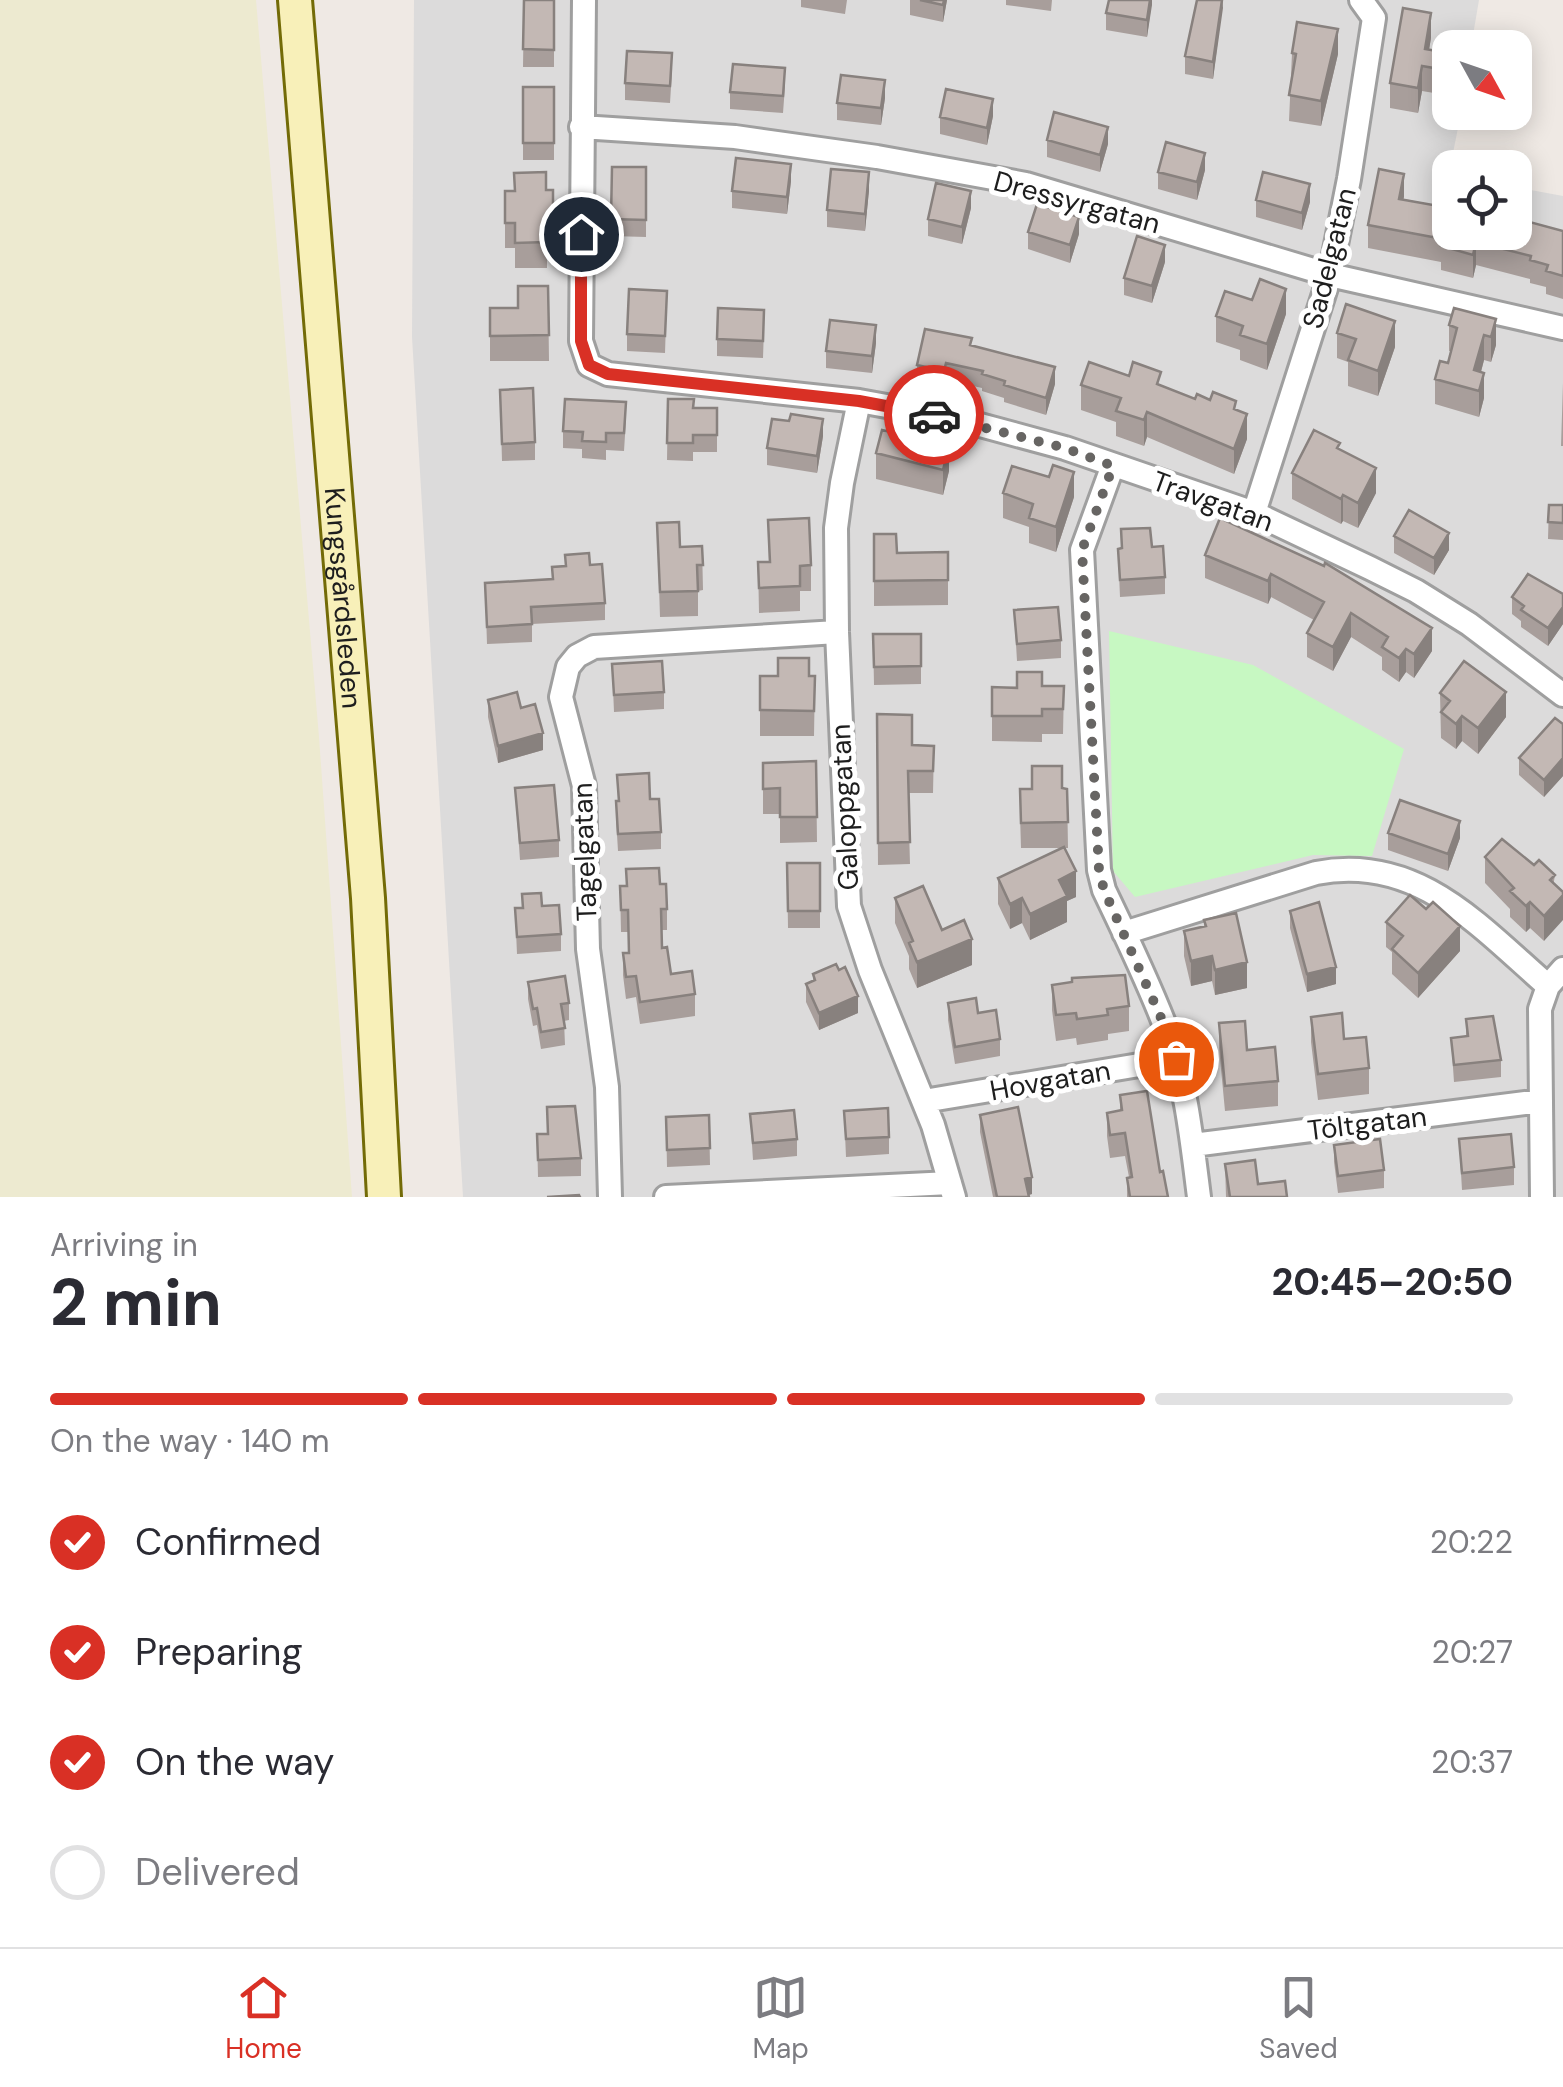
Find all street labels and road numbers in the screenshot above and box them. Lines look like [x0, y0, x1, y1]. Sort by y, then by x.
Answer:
street label: Dressyrgatan [990, 163, 1164, 242]
street label: Sadelgatan [1294, 184, 1365, 332]
street label: Travgatan [1147, 463, 1278, 540]
street label: Kungsgårdsleden [316, 486, 371, 710]
street label: Galoppgatan [822, 723, 867, 891]
street label: Tagelgatan [564, 782, 605, 922]
street label: Hovgatan [987, 1052, 1113, 1109]
street label: Töltgatan [1305, 1098, 1429, 1149]

